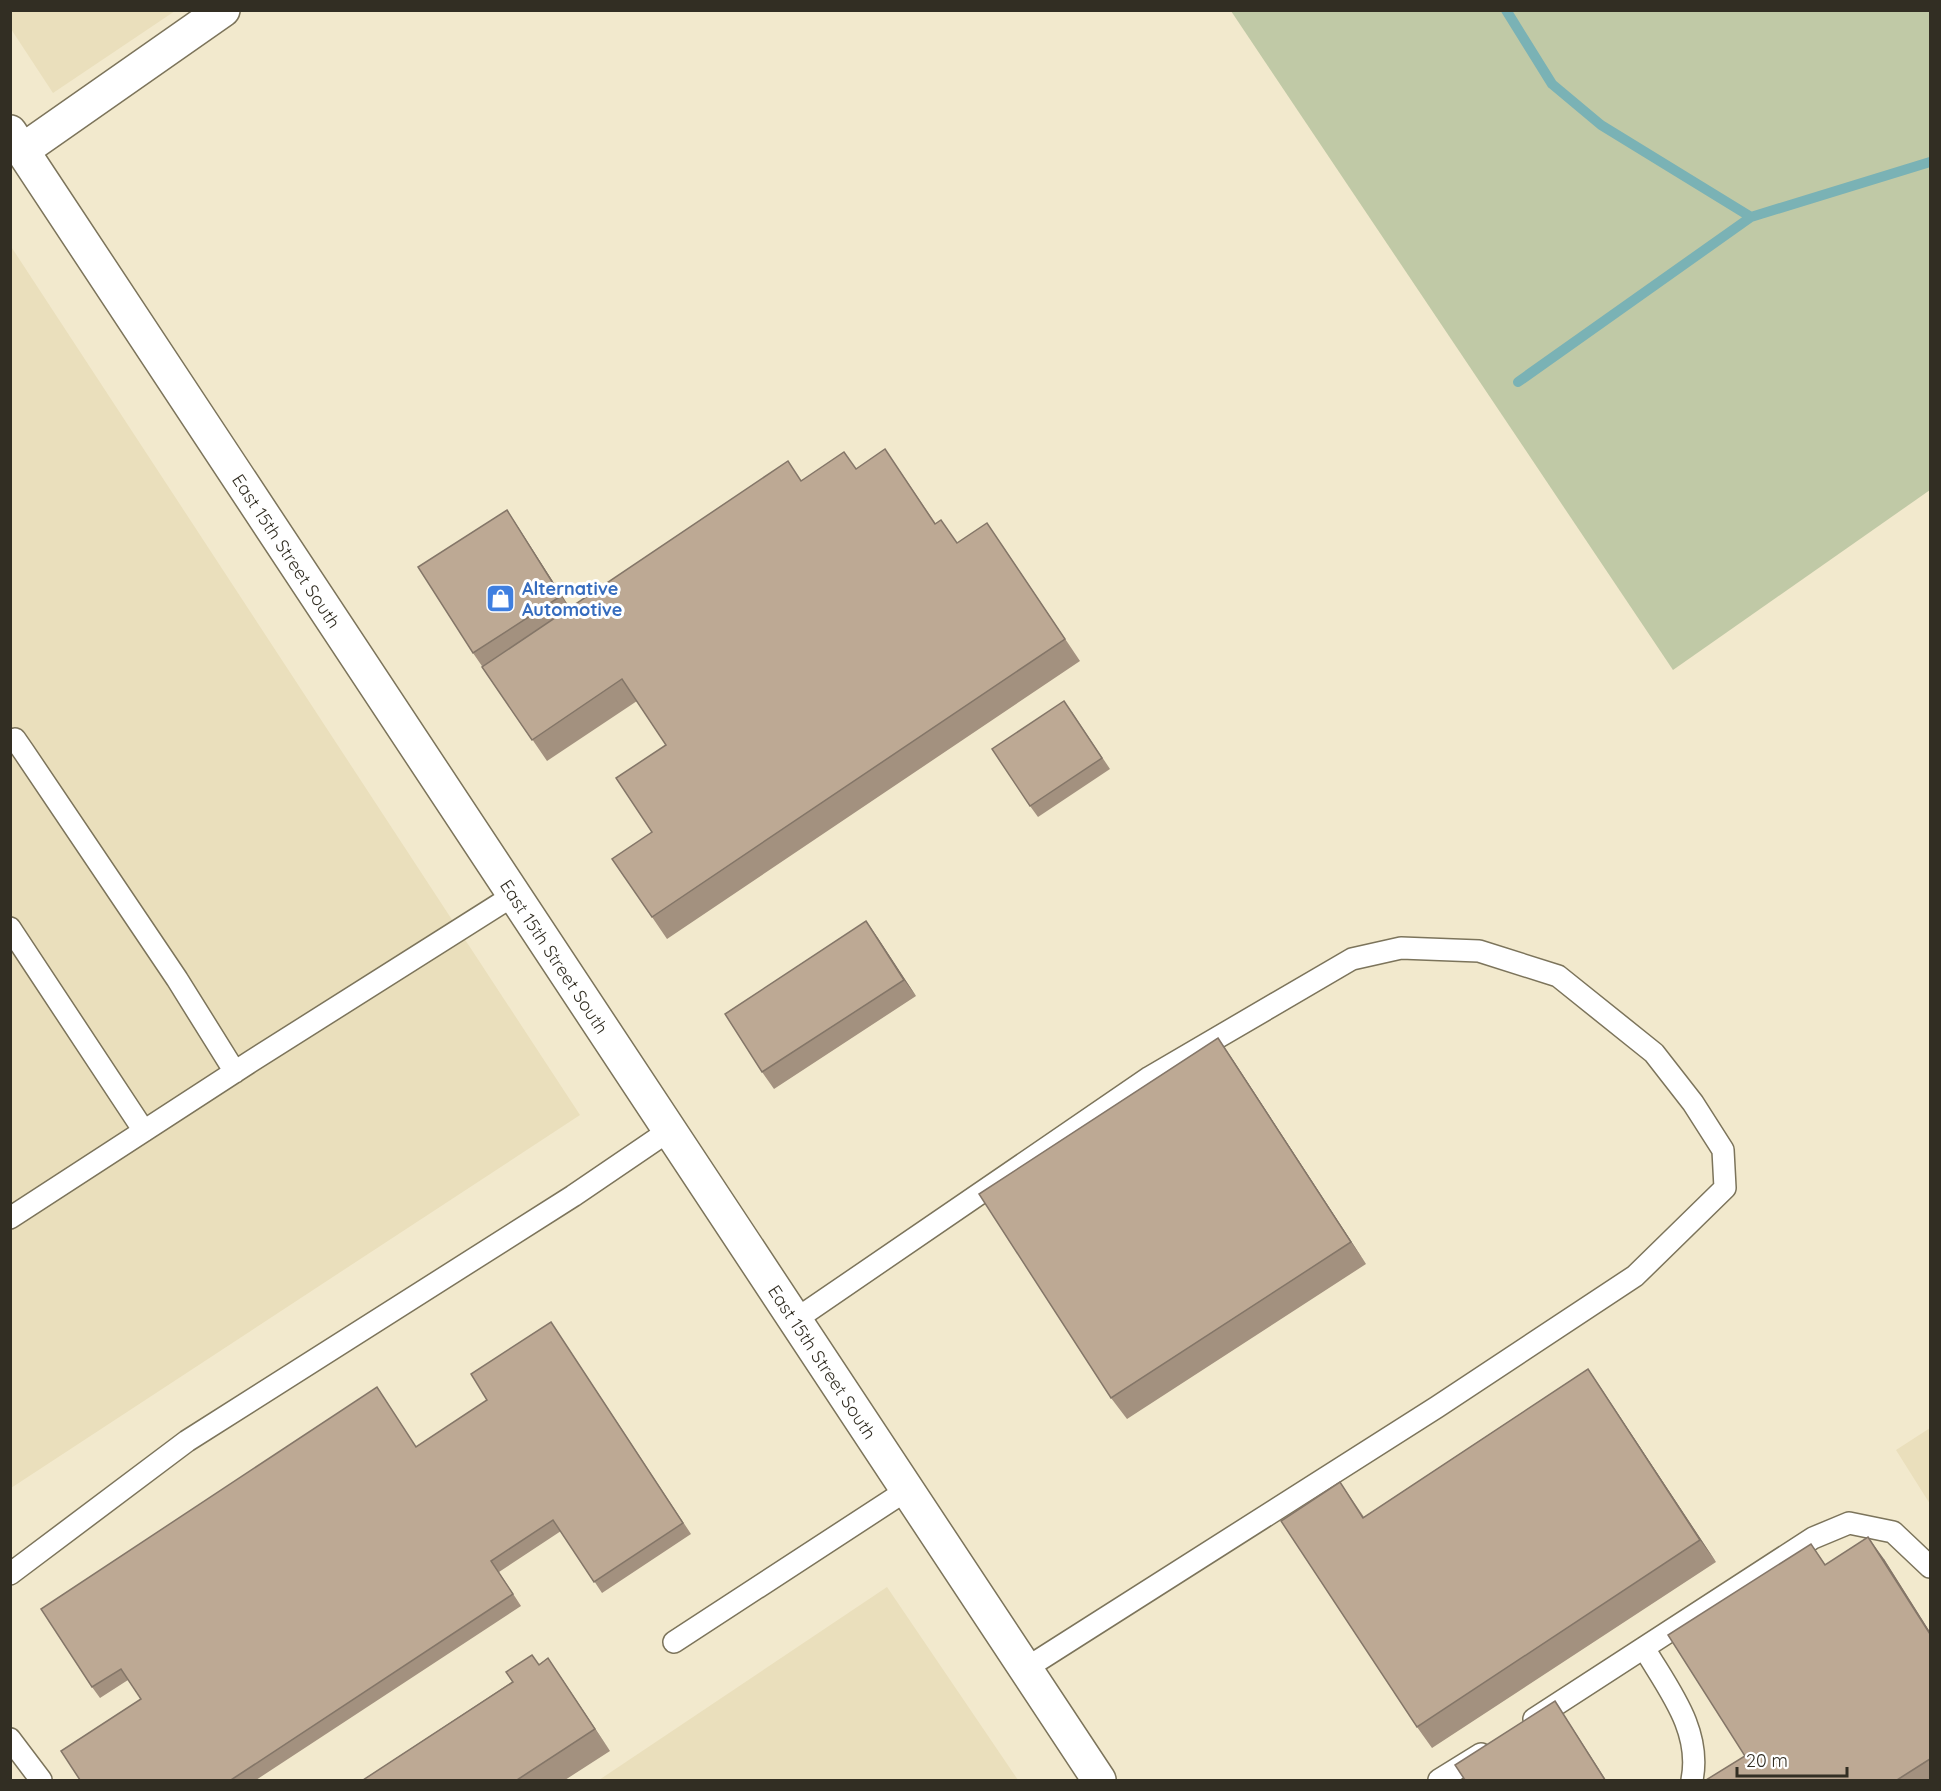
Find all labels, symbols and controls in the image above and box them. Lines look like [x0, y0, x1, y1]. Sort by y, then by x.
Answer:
street label: East 15th Street South [228, 469, 346, 632]
place label: Alternative Automotive [522, 577, 622, 621]
shop icon: Alternative Automotive [485, 582, 517, 614]
street label: East 15th Street South [495, 875, 614, 1038]
street label: East 15th Street South [763, 1280, 882, 1443]
scale bar [1737, 1740, 1846, 1778]
text: 20 m [1746, 1749, 1788, 1772]

